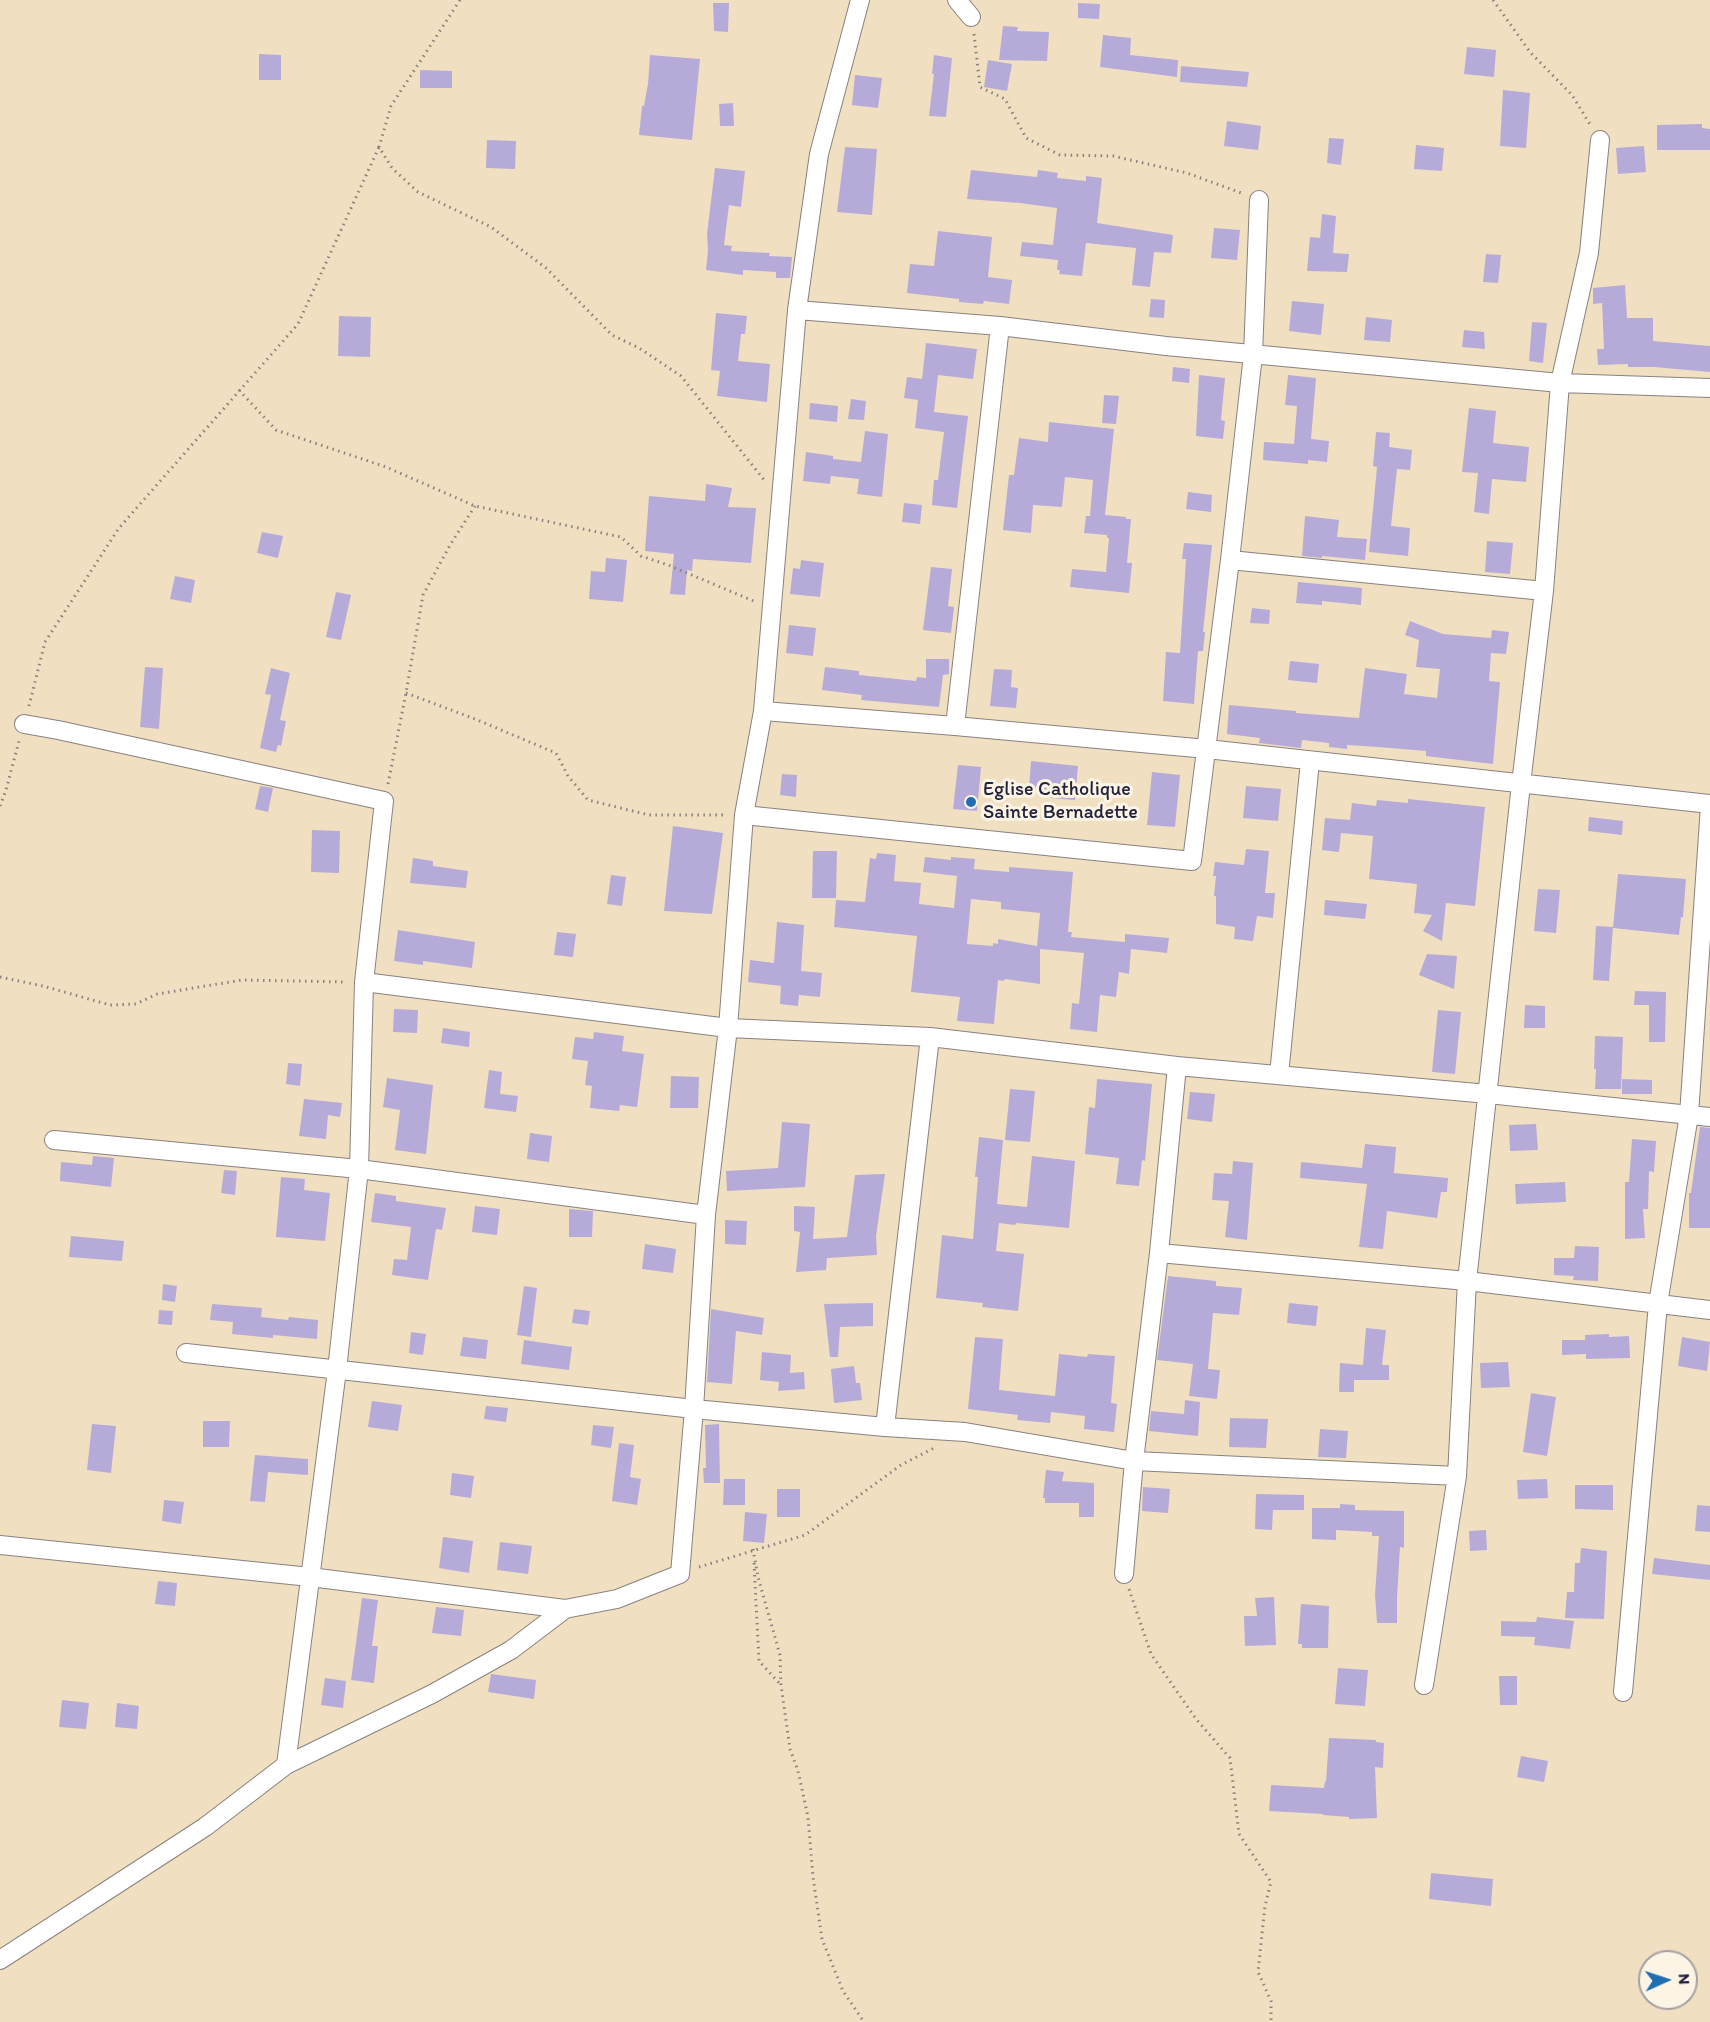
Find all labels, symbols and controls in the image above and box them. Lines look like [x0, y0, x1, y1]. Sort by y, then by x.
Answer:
place label: Eglise Catholique Sainte Bernadette [983, 778, 1138, 825]
marker: Eglise Catholique Sainte Bernadette [964, 795, 978, 809]
north arrow [1638, 1950, 1698, 2010]
text: N [1675, 1973, 1694, 1985]

